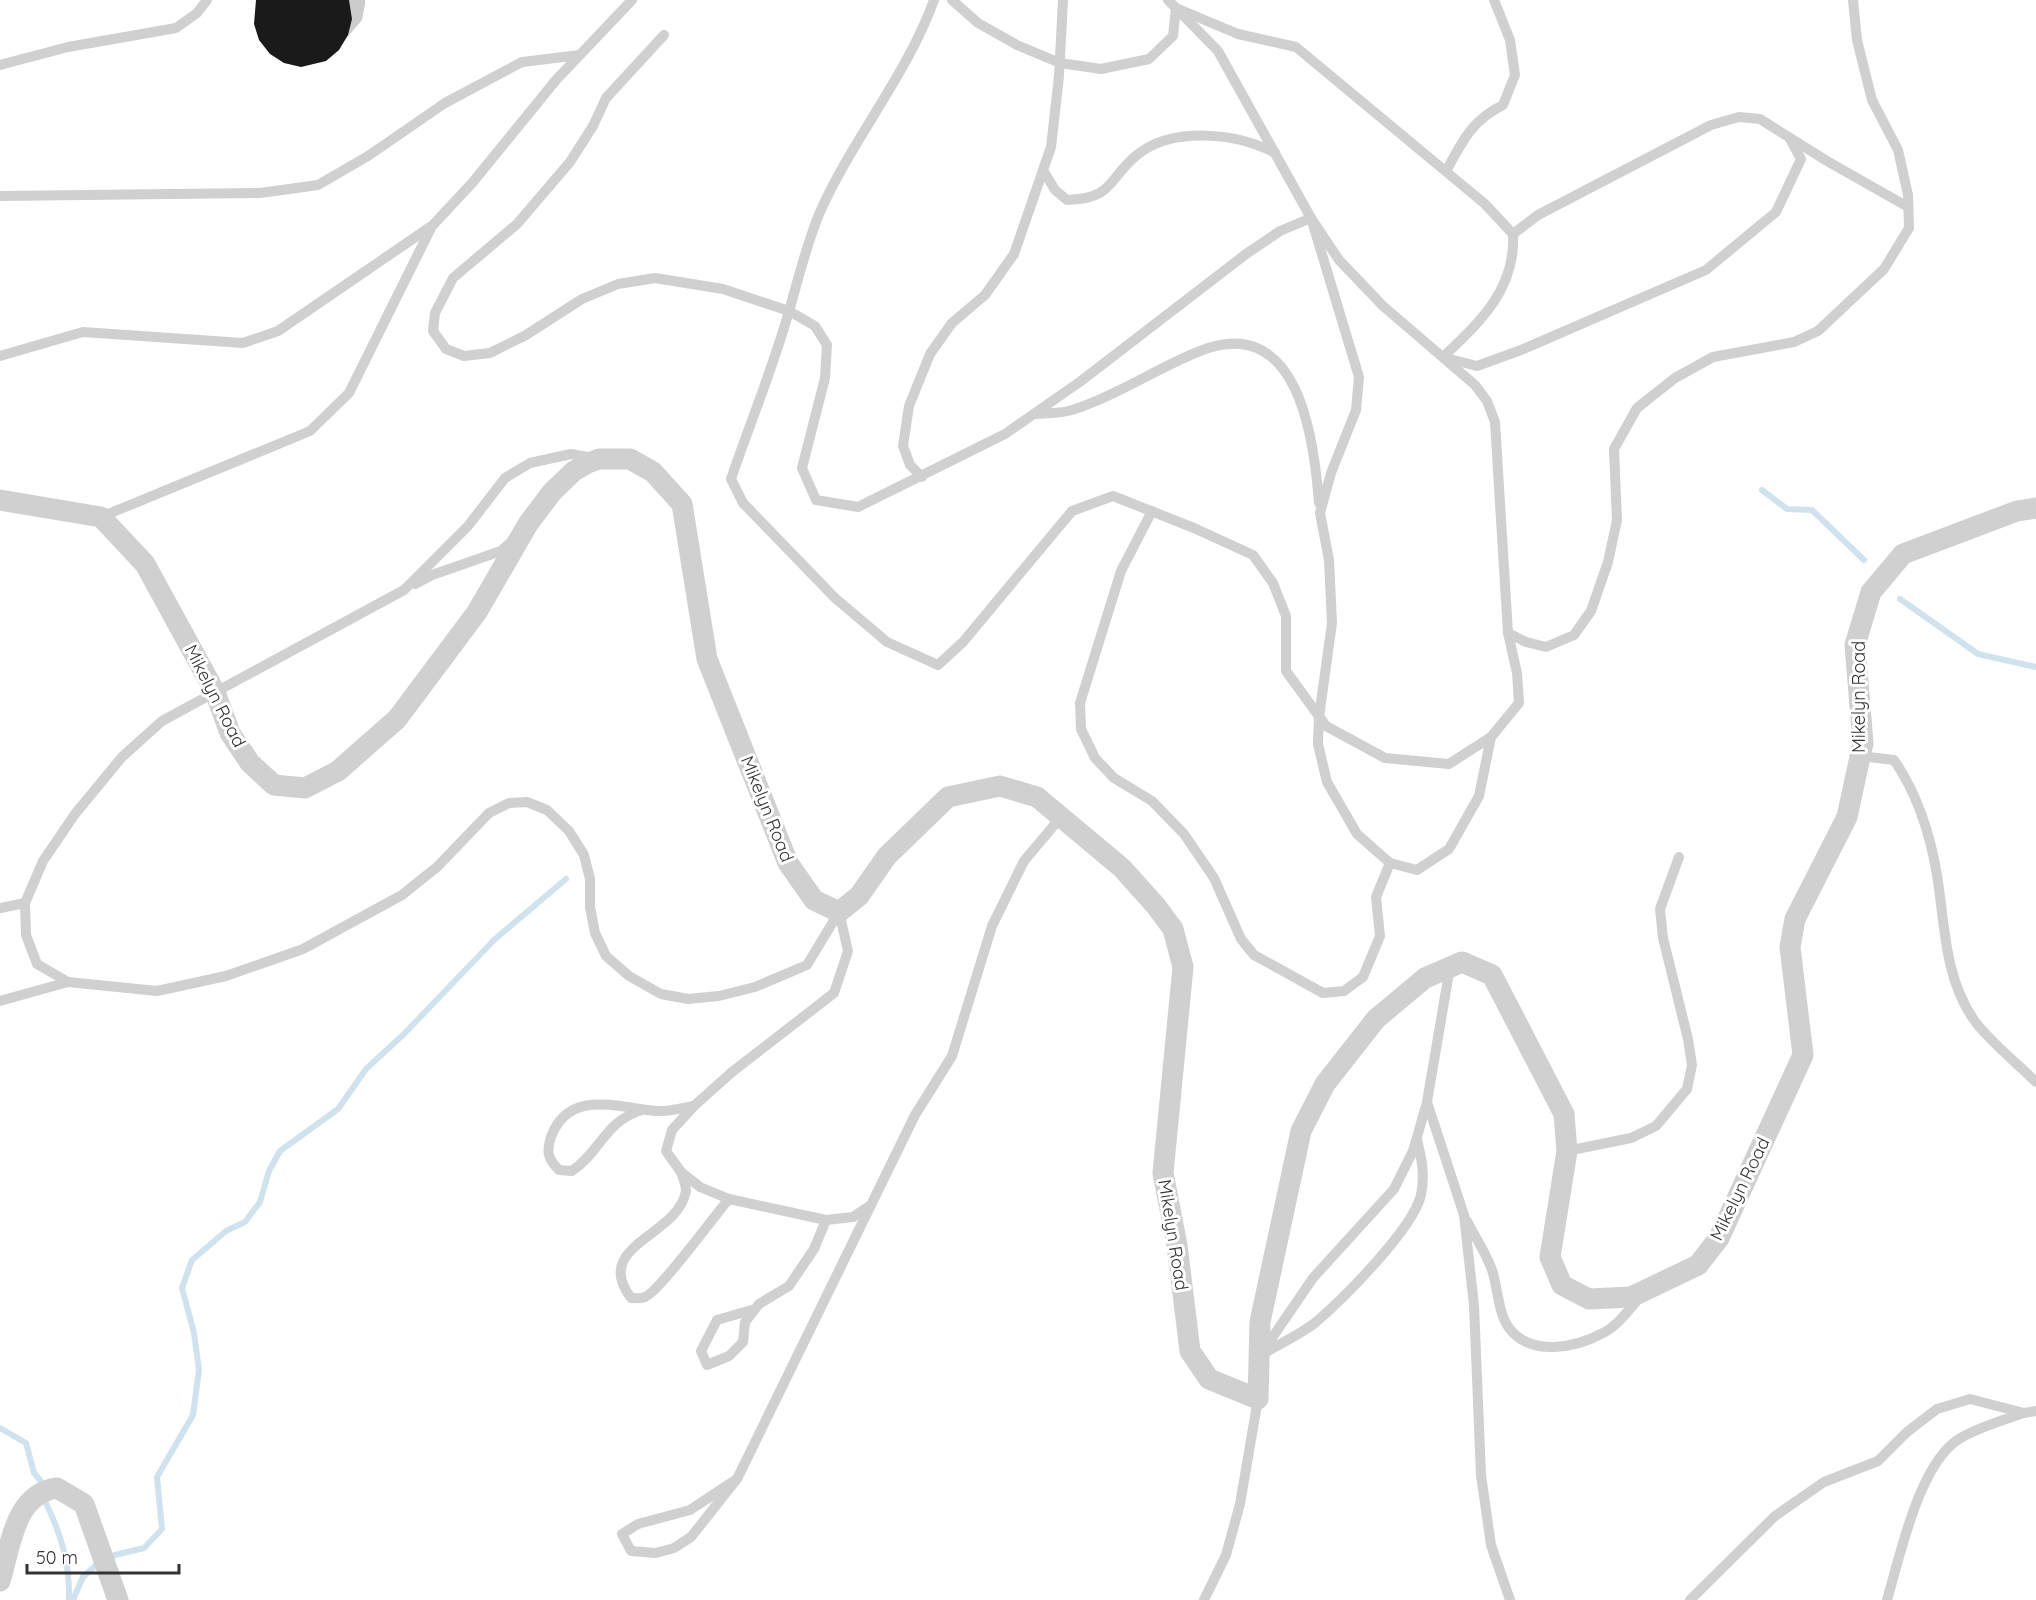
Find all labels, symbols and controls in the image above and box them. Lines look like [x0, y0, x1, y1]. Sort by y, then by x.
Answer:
street label: Mikelyn Road [180, 641, 251, 751]
street label: Mikelyn Road [1847, 641, 1870, 753]
street label: Mikelyn Road [736, 752, 799, 865]
street label: Mikelyn Road [1705, 1133, 1774, 1244]
street label: Mikelyn Road [1153, 1178, 1194, 1292]
scale bar [27, 1537, 178, 1575]
text: 50 m [36, 1546, 78, 1569]

